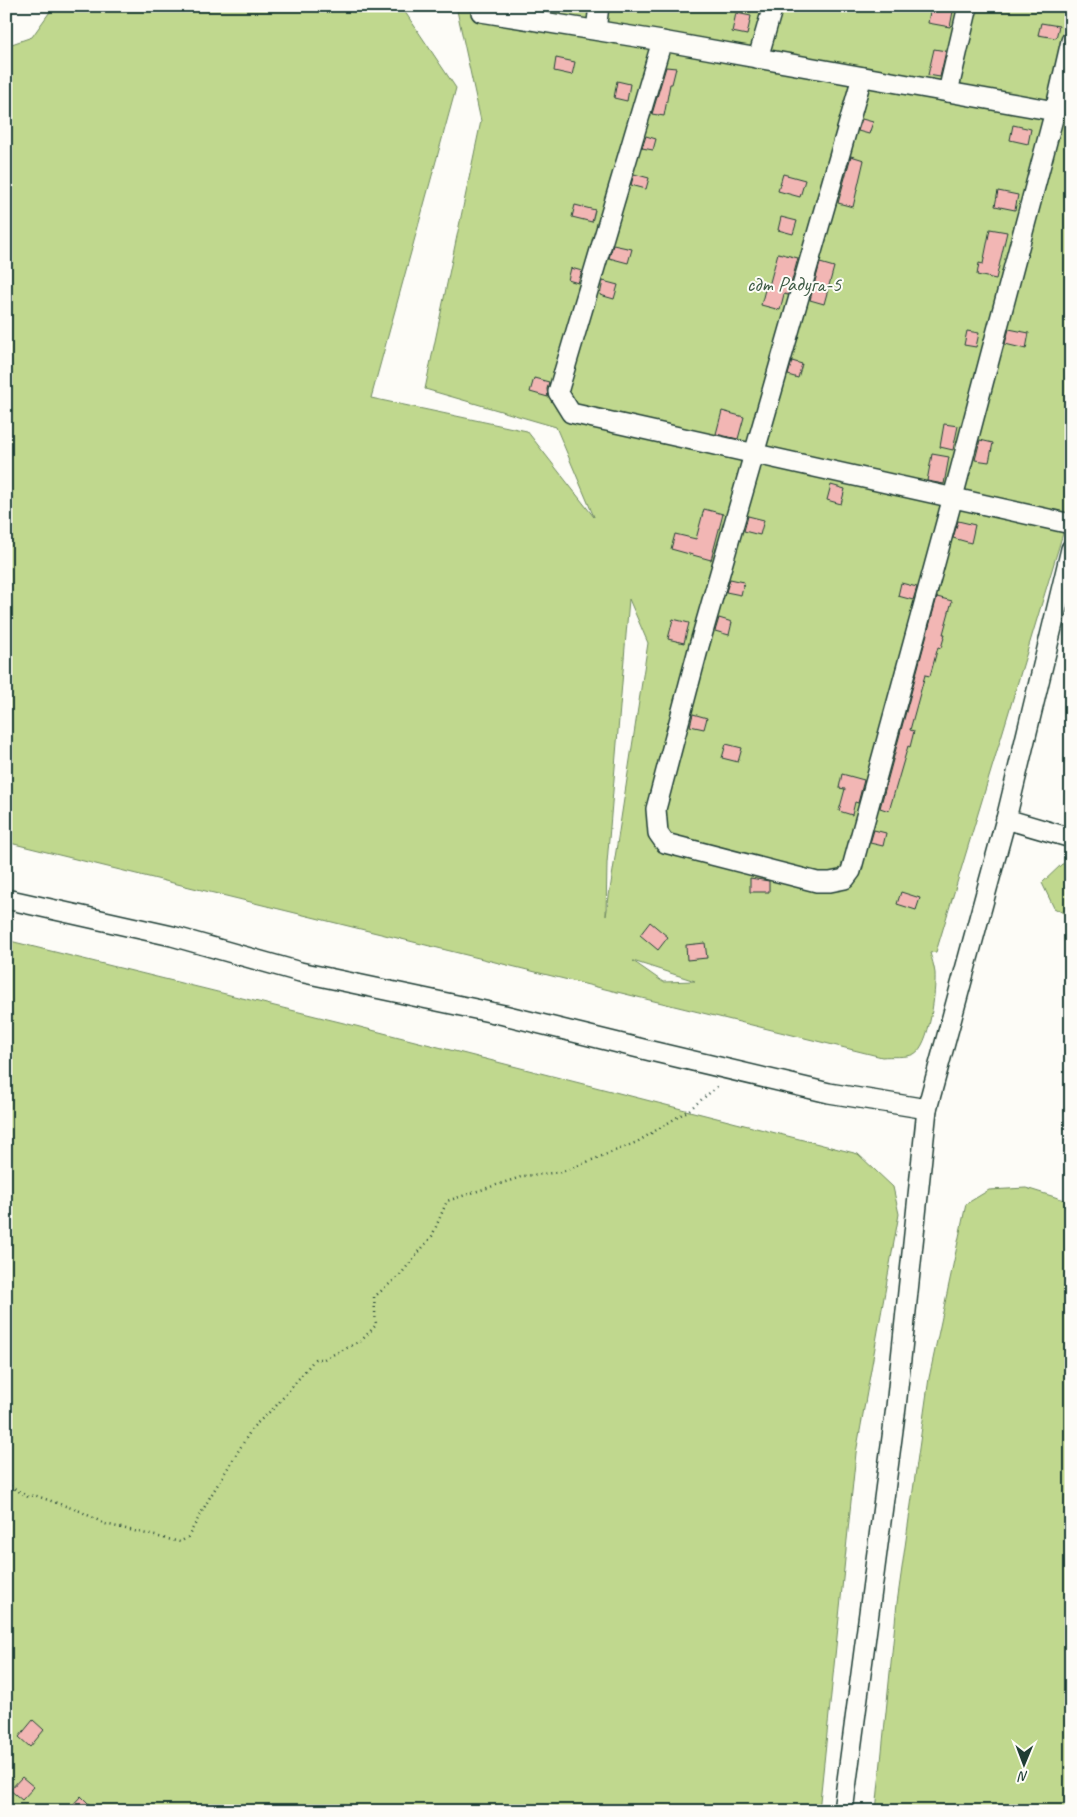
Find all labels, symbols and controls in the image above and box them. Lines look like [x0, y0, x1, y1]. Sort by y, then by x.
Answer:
park label: сдт Радуга-5 [747, 271, 843, 297]
north arrow [1000, 1740, 1050, 1790]
text: N [1017, 1768, 1028, 1785]

